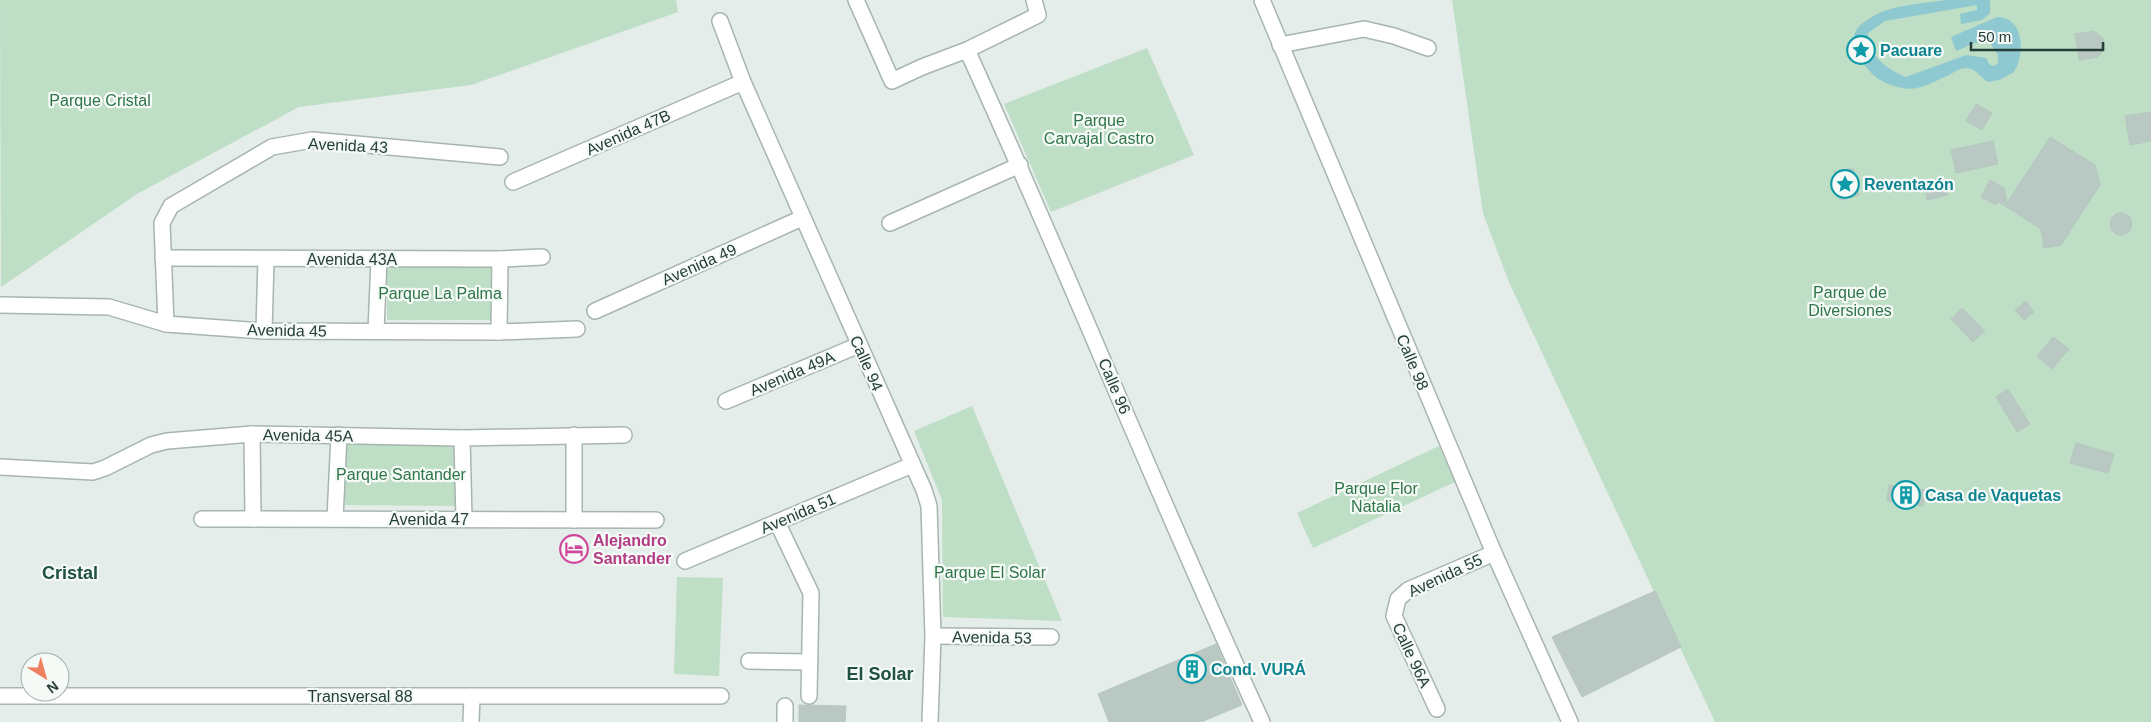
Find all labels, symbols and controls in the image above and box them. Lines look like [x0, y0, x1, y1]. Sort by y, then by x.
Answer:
scale bar [1971, 20, 2104, 52]
text: 50 m [1978, 28, 2011, 45]
place icon: Pacuare [1846, 35, 1876, 65]
place label: Pacuare [1880, 42, 1942, 59]
park label: Parque Cristal [49, 92, 151, 109]
street label: Avenida 47B [583, 106, 673, 159]
park label: Parque Carvajal Castro [1044, 112, 1154, 147]
street label: Avenida 43 [308, 135, 388, 156]
place icon: Reventazón [1830, 169, 1860, 199]
place label: Reventazón [1864, 176, 1954, 193]
street label: Avenida 49 [659, 240, 739, 288]
street label: Avenida 43A [307, 251, 398, 268]
park label: Parque de Diversiones [1808, 284, 1892, 319]
park label: Parque La Palma [378, 285, 502, 302]
street label: Avenida 45 [247, 321, 327, 340]
street label: Calle 98 [1393, 332, 1432, 393]
street label: Calle 94 [847, 333, 886, 394]
street label: Avenida 49A [747, 348, 837, 399]
street label: Calle 96 [1095, 356, 1134, 417]
street label: Avenida 45A [263, 426, 354, 445]
park label: Parque Santander [336, 466, 467, 483]
park label: Parque Flor Natalia [1334, 480, 1418, 515]
building icon: Casa de Vaquetas [1891, 480, 1921, 510]
place label: Casa de Vaquetas [1925, 487, 2061, 504]
street label: Avenida 51 [758, 490, 838, 537]
street label: Avenida 47 [389, 511, 469, 528]
place label: Alejandro Santander [593, 532, 671, 567]
hotel icon: Alejandro Santander [559, 534, 589, 564]
street label: Avenida 55 [1405, 551, 1485, 600]
district label: Cristal [42, 563, 98, 583]
park label: Parque El Solar [934, 564, 1047, 581]
street label: Calle 96A [1389, 620, 1434, 691]
street label: Avenida 53 [952, 628, 1032, 647]
north arrow [20, 652, 70, 702]
building icon: Cond. VURÁ [1177, 654, 1207, 684]
place label: Cond. VURÁ [1211, 660, 1307, 678]
district label: El Solar [846, 664, 914, 684]
text: N [44, 678, 62, 697]
street label: Transversal 88 [307, 688, 413, 705]

